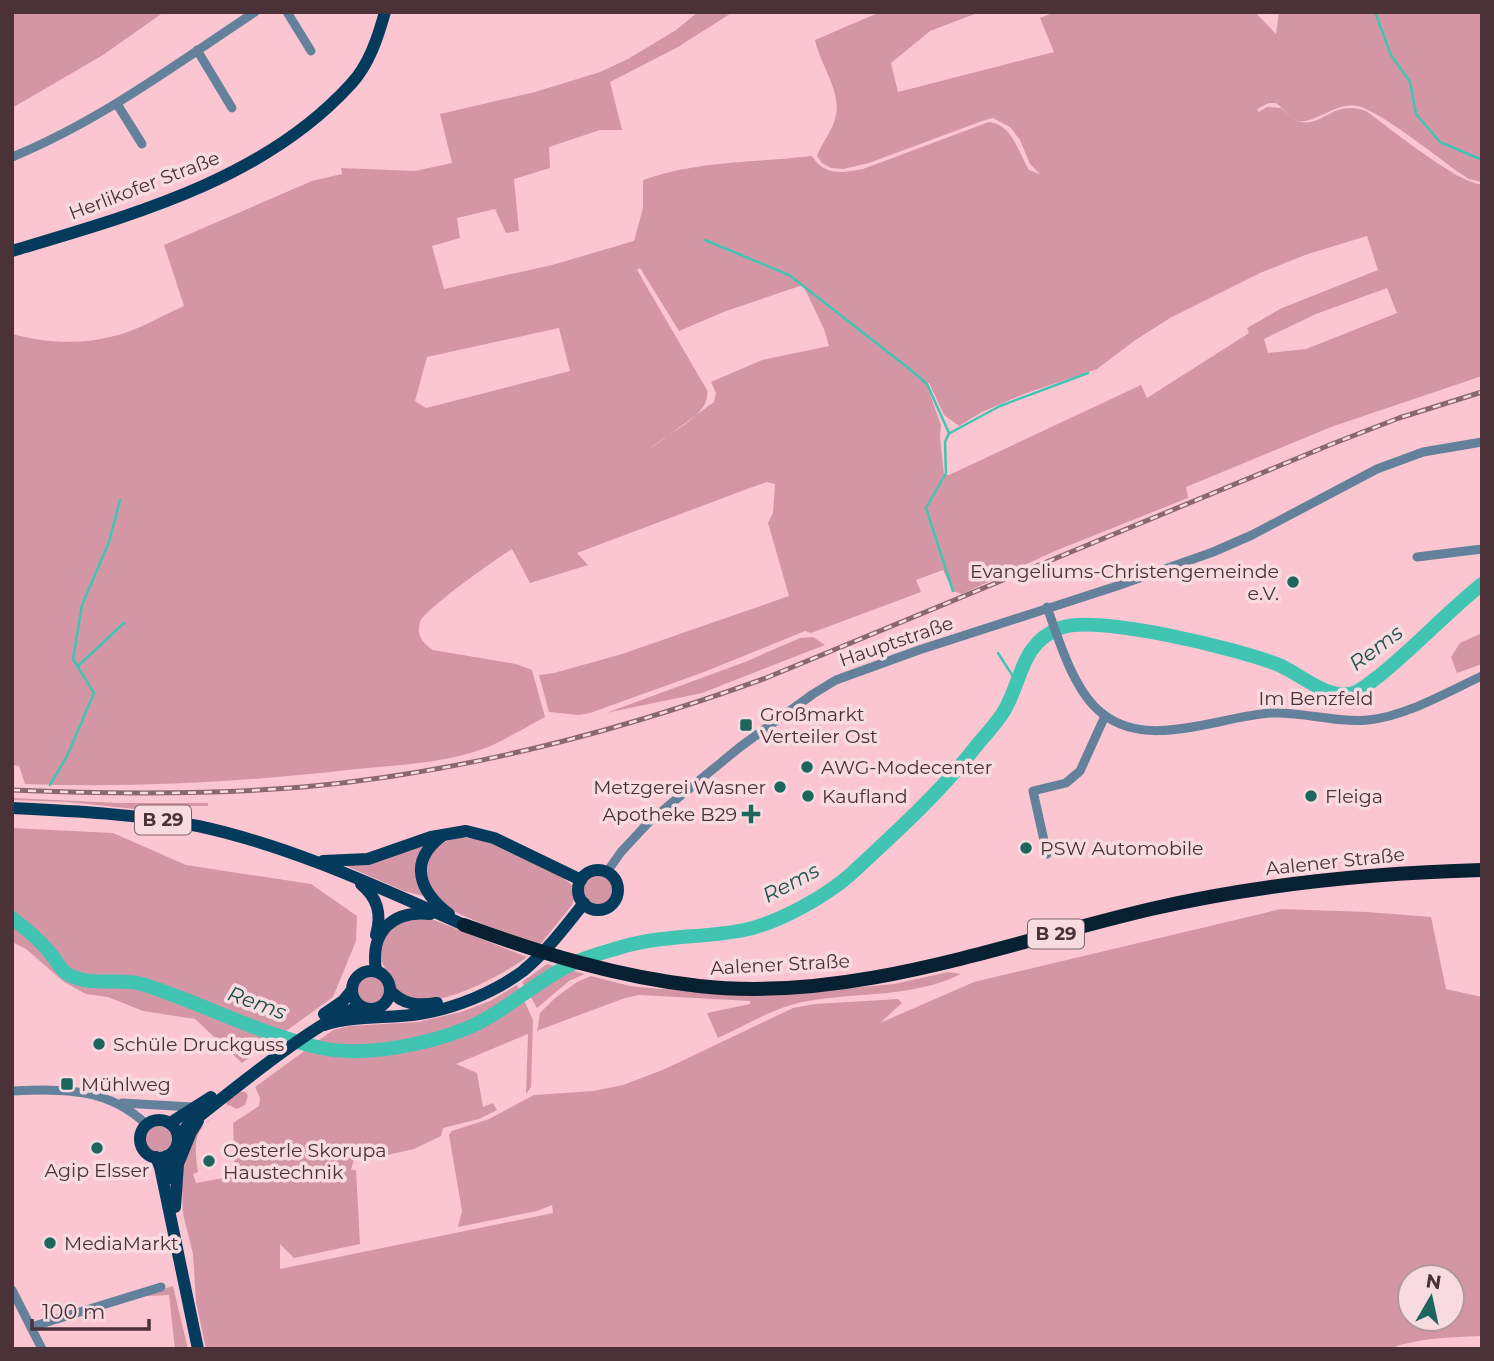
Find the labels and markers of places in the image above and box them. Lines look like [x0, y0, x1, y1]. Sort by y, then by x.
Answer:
place label: Evangeliums-Christengemeinde e.V. [970, 560, 1279, 605]
marker: Evangeliums-Christengemeinde e.V. [1285, 574, 1301, 590]
place label: Großmarkt Verteiler Ost [760, 703, 878, 748]
marker: Großmarkt Verteiler Ost [738, 717, 754, 733]
place label: AWG-Modecenter [821, 756, 992, 779]
marker: AWG-Modecenter [799, 759, 815, 775]
place label: Metzgerei Wasner [593, 776, 766, 799]
marker: Metzgerei Wasner [772, 779, 788, 795]
place label: Kaufland [822, 785, 908, 808]
place label: Fleiga [1325, 785, 1383, 808]
marker: Kaufland [800, 788, 816, 804]
marker: Fleiga [1303, 788, 1319, 804]
place label: Apotheke B29 [602, 803, 737, 826]
marker: Apotheke B29 [743, 806, 759, 822]
place label: PSW Automobile [1040, 837, 1204, 860]
marker: PSW Automobile [1018, 840, 1034, 856]
place label: Schüle Druckguss [113, 1033, 284, 1056]
marker: Schüle Druckguss [91, 1036, 107, 1052]
place label: Mühlweg [81, 1073, 171, 1096]
marker: Mühlweg [59, 1076, 75, 1092]
place label: Oesterle Skorupa Haustechnik [223, 1139, 387, 1184]
marker: Agip Elsser [89, 1140, 105, 1156]
marker: Oesterle Skorupa Haustechnik [201, 1153, 217, 1169]
place label: Agip Elsser [45, 1159, 149, 1182]
place label: MediaMarkt [64, 1232, 179, 1255]
marker: MediaMarkt [42, 1235, 58, 1251]

